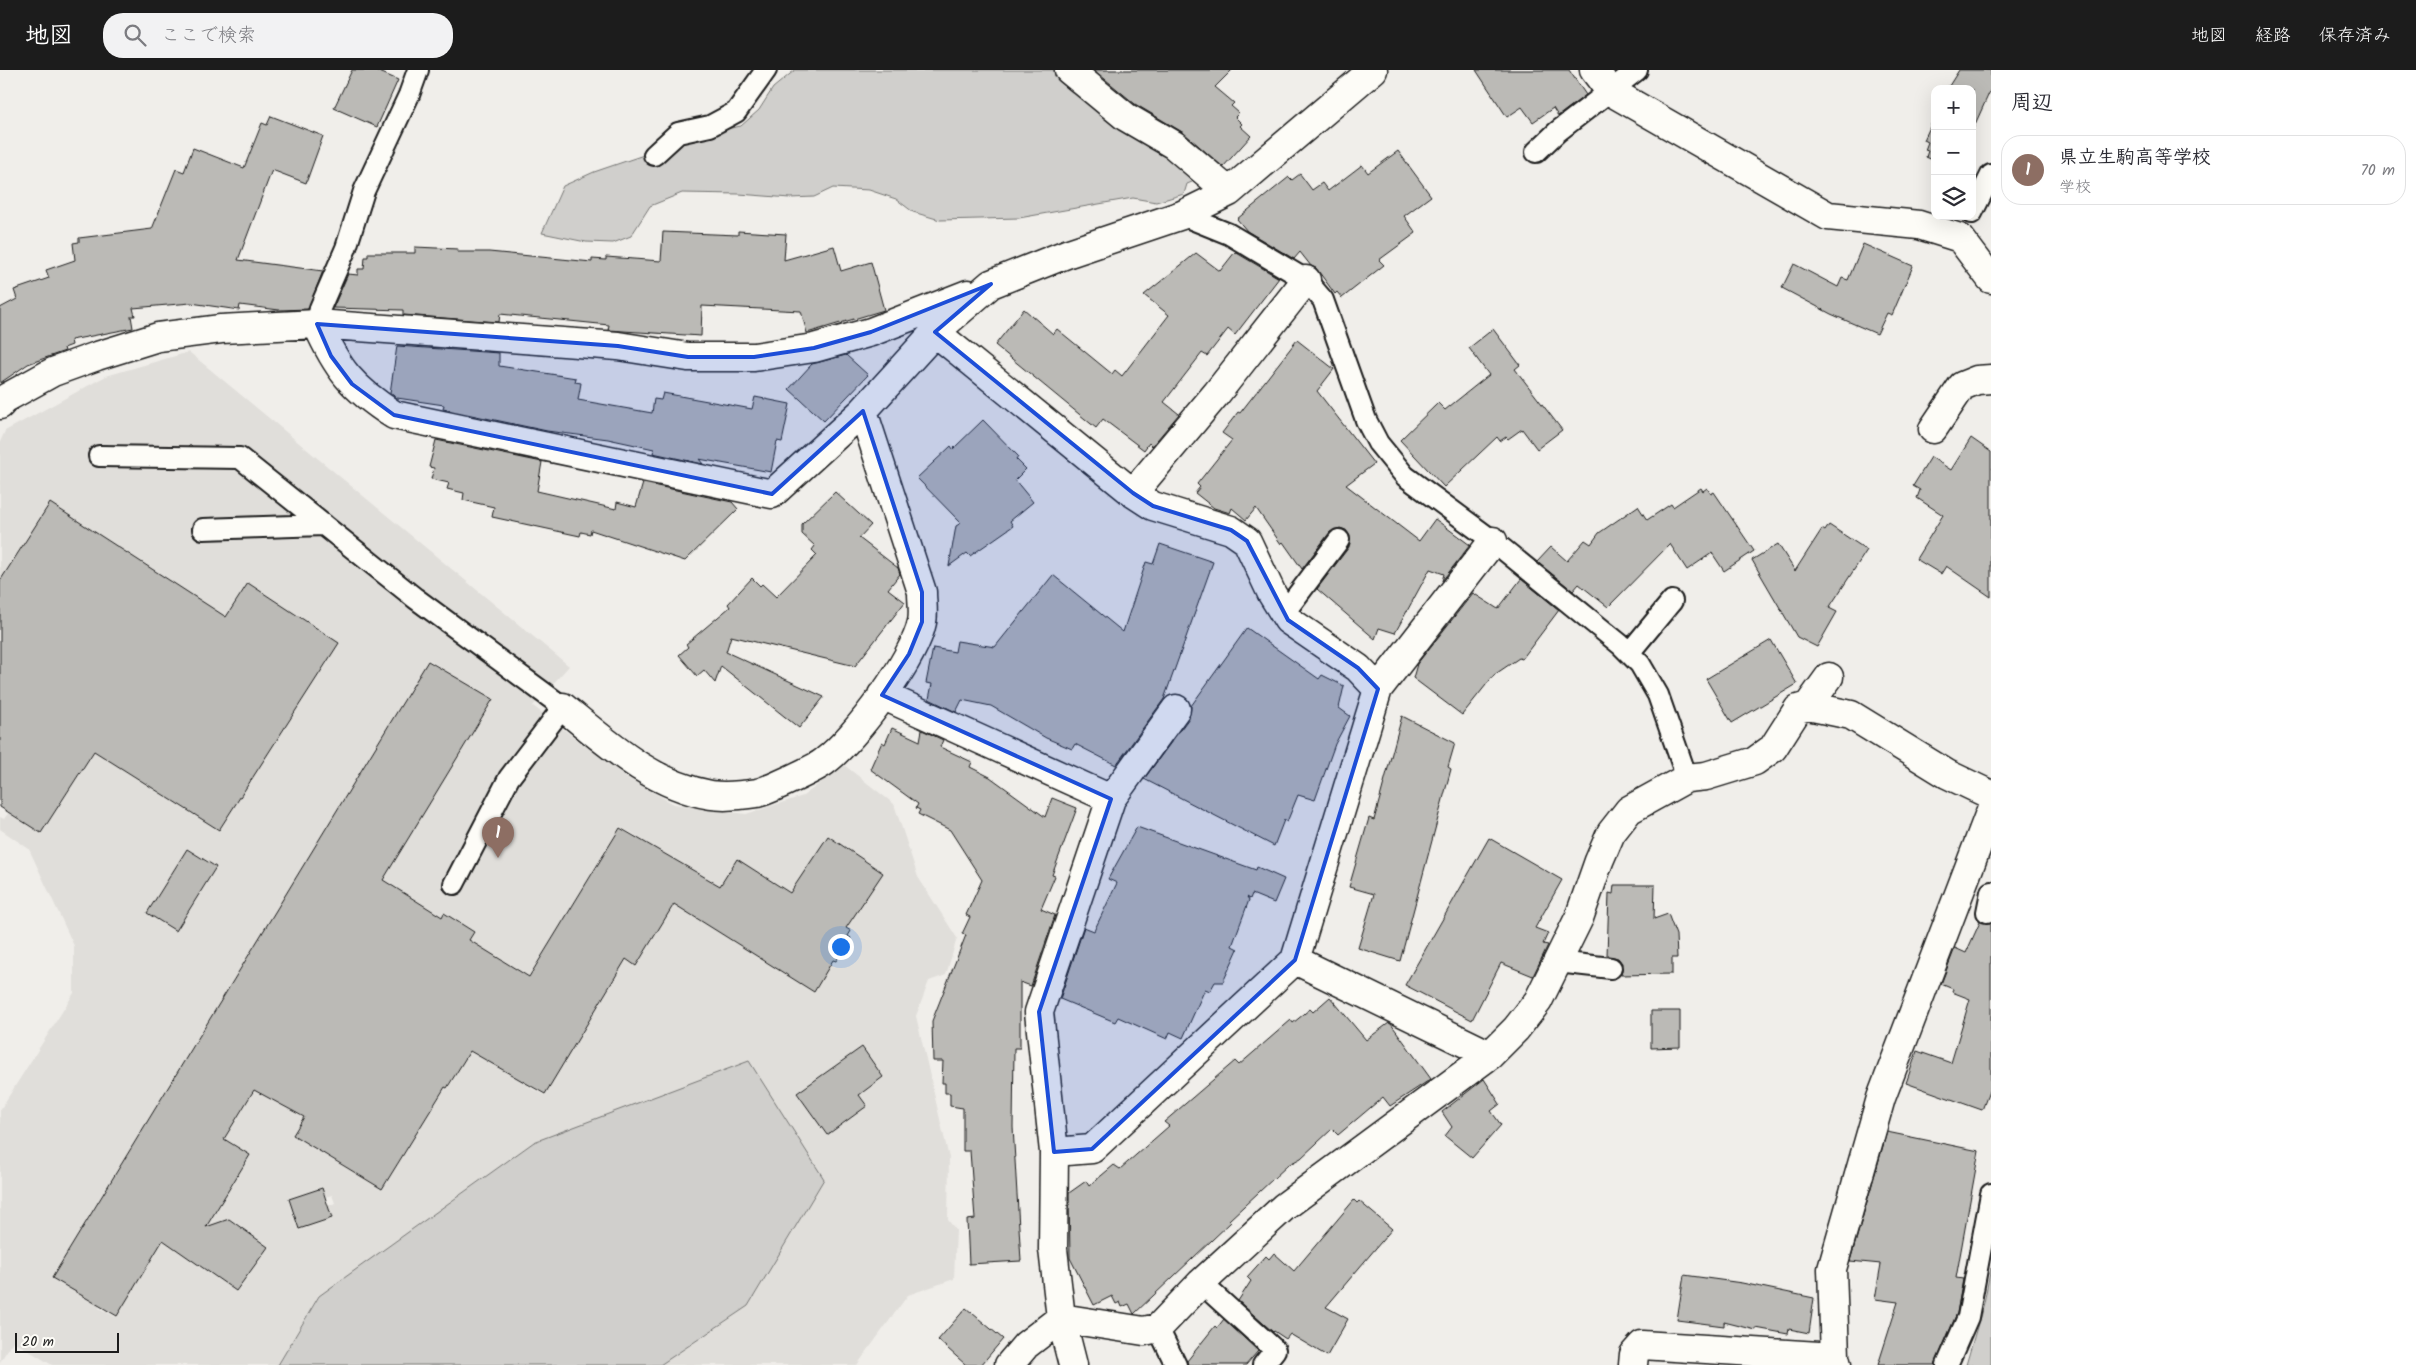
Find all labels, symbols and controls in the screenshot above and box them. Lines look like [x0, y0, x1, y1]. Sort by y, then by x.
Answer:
search box [103, 13, 453, 58]
text: 地図 [25, 17, 73, 56]
icon: search [121, 21, 149, 49]
text: ここで検索 [161, 21, 256, 51]
text: 地図 [2191, 22, 2227, 51]
text: 経路 [2255, 22, 2291, 51]
text: 保存済み [2319, 22, 2391, 51]
map controls [1931, 85, 1976, 220]
button: + [1931, 85, 1976, 130]
text: 周辺 [2011, 87, 2053, 120]
button: − [1931, 130, 1976, 175]
text: 県立生駒高等学校 [2059, 143, 2211, 173]
text: 1 [2026, 158, 2030, 183]
text: 70 m [2360, 158, 2395, 183]
button: layers [1931, 175, 1976, 220]
text: 学校 [2059, 175, 2091, 200]
pin: 1 [482, 817, 514, 858]
your location [828, 934, 854, 960]
scale bar [15, 1330, 119, 1353]
text: 20 m [22, 1331, 54, 1353]

